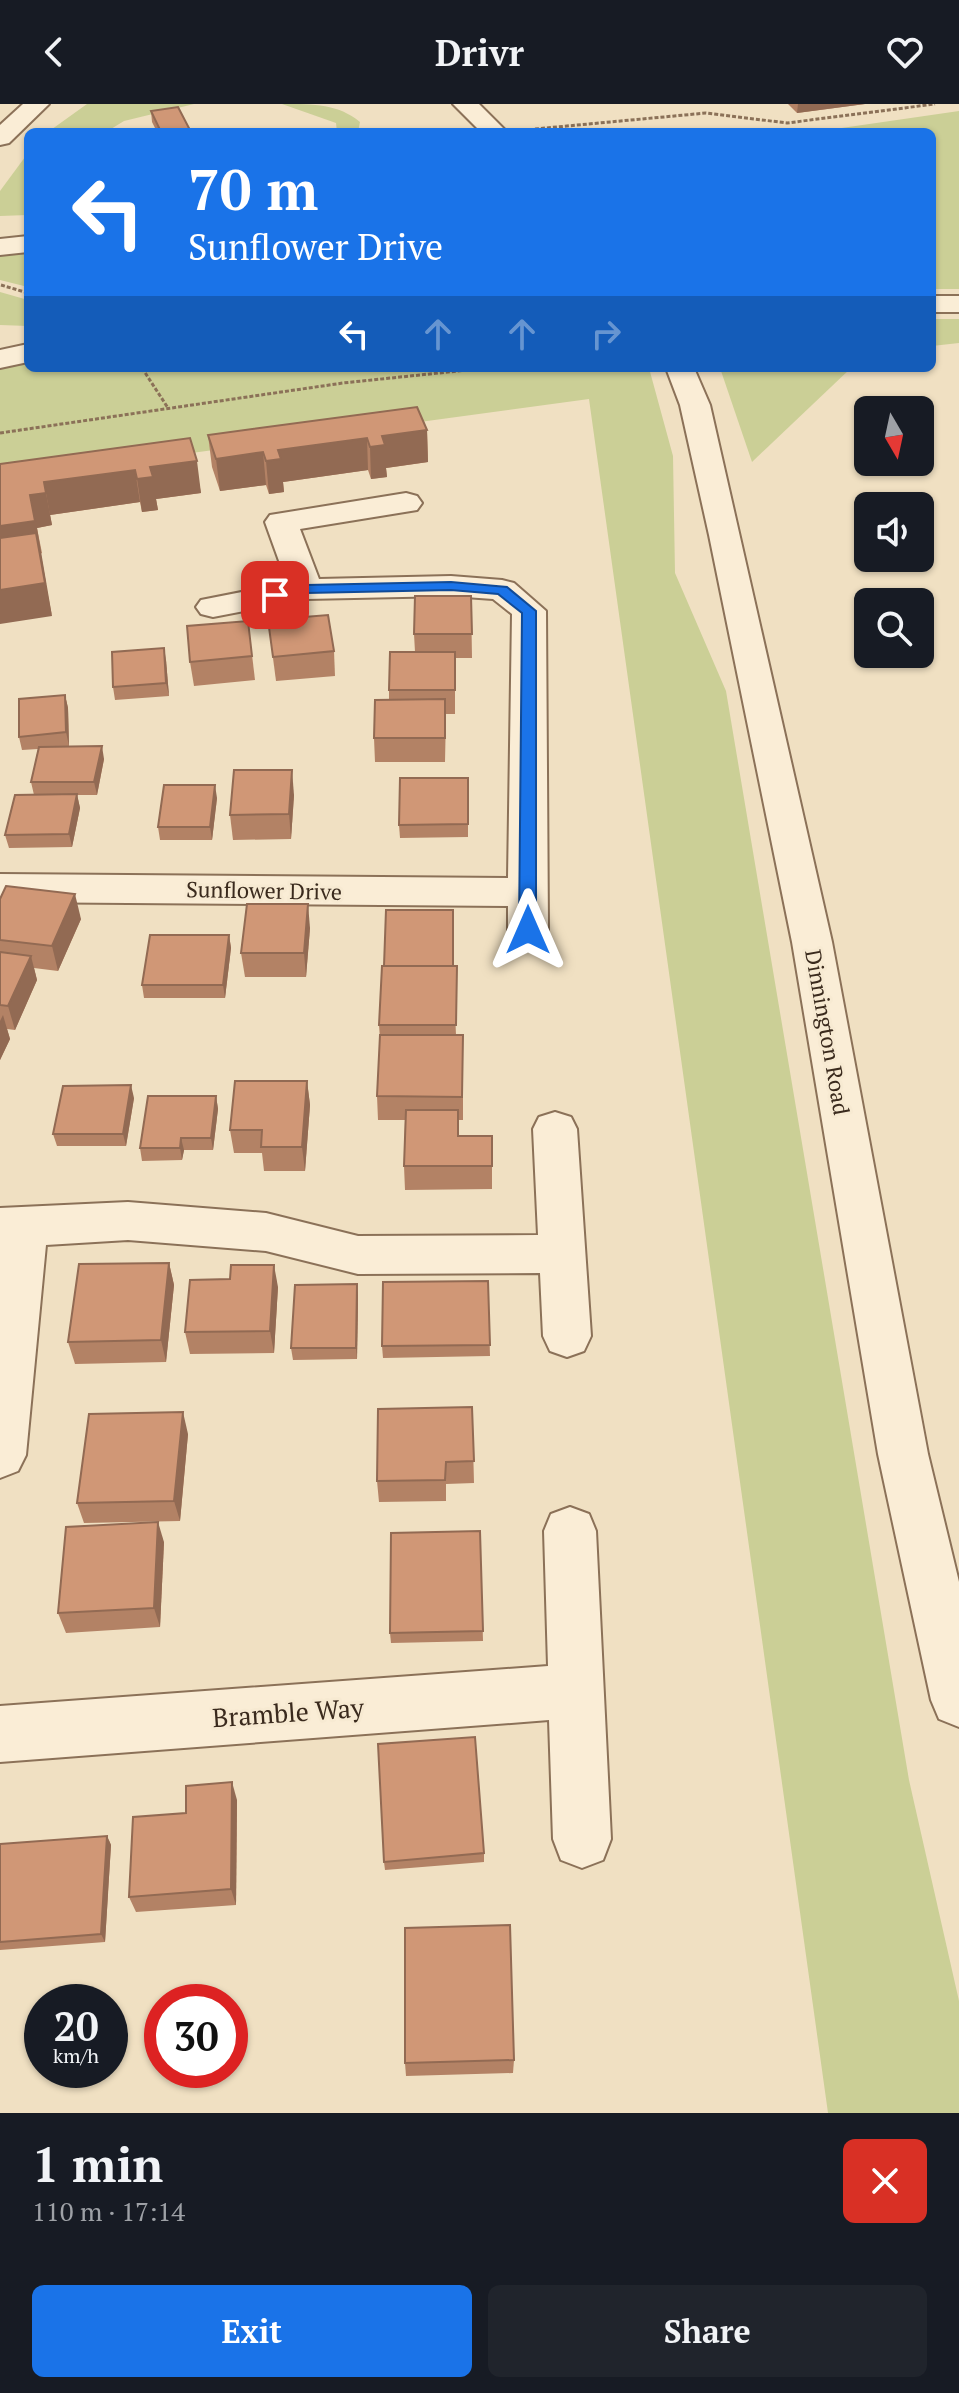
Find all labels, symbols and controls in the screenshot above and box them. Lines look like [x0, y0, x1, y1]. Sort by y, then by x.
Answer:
text: Drivr [435, 29, 524, 76]
icon: back [32, 30, 76, 74]
icon: heart [883, 30, 927, 74]
text: 70 m [188, 152, 318, 226]
icon: left [56, 160, 160, 264]
text: Sunflower Drive [188, 223, 443, 270]
icon: left [332, 312, 376, 356]
icon: ahead [416, 312, 460, 356]
icon: ahead [500, 312, 544, 356]
icon: right [584, 312, 628, 356]
north arrow [854, 396, 934, 476]
map controls [854, 396, 934, 668]
button: sound [854, 492, 934, 572]
pin [241, 561, 309, 629]
icon: arrive [253, 573, 297, 617]
button: search [854, 588, 934, 668]
street label: Sunflower Drive [186, 874, 342, 906]
position arrow [486, 888, 570, 972]
street label: Dinnington Road [799, 947, 857, 1117]
street label: Bramble Way [211, 1690, 366, 1734]
speed limit sign: 30 [144, 1984, 248, 2088]
text: 20 [53, 1999, 99, 2052]
text: km/h [53, 2042, 99, 2069]
text: 1 min [32, 2132, 163, 2196]
button: close [843, 2139, 927, 2223]
text: 110 m · 17:14 [32, 2194, 185, 2228]
button: Exit [32, 2285, 472, 2377]
button: Share [488, 2285, 927, 2377]

